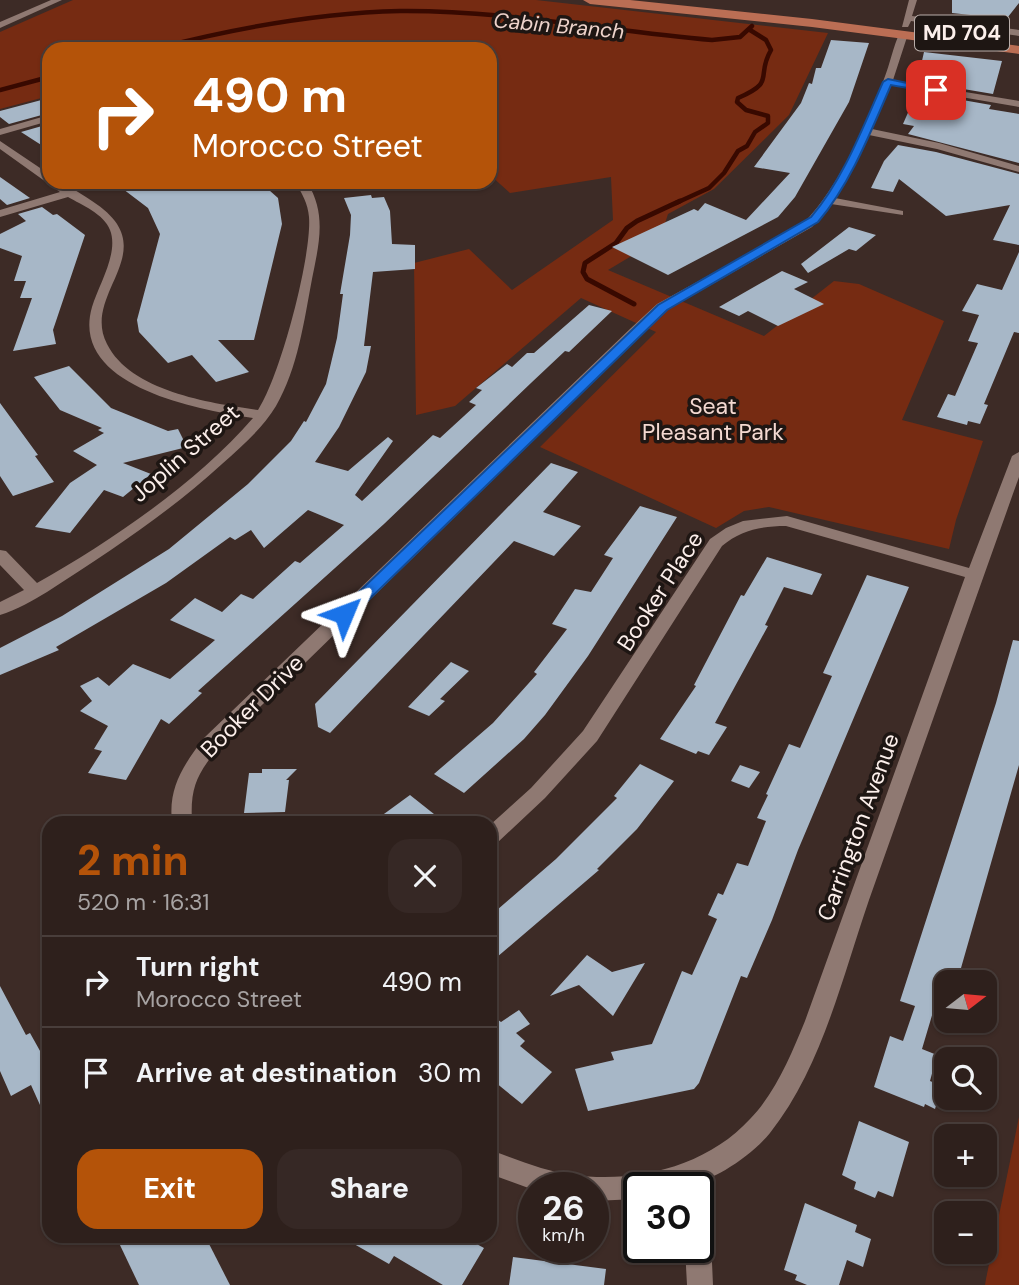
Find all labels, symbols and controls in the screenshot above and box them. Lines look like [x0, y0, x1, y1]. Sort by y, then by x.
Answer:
water label: Cabin Branch [493, 6, 625, 46]
road number: MD 704 [915, 16, 1009, 50]
pin [906, 60, 966, 120]
text: 490 m [192, 63, 347, 127]
icon: right [77, 70, 168, 161]
icon: arrive [917, 71, 955, 109]
text: Morocco Street [192, 125, 423, 167]
park label: Seat Pleasant Park [642, 391, 784, 447]
street label: Joplin Street [124, 397, 246, 509]
street label: Booker Place [610, 525, 710, 657]
position arrow [307, 577, 381, 651]
street label: Booker Drive [194, 648, 310, 764]
street label: Carrington Avenue [810, 729, 906, 925]
text: 2 min [77, 833, 188, 888]
button: close [388, 839, 462, 913]
text: 520 m · 16:31 [77, 887, 209, 917]
text: Turn right [136, 950, 260, 984]
icon: right [77, 963, 115, 1001]
text: 490 m [382, 965, 462, 999]
north arrow [934, 970, 998, 1032]
map controls [934, 970, 997, 1264]
text: Morocco Street [136, 984, 302, 1014]
button: search [934, 1047, 997, 1110]
icon: arrive [77, 1054, 115, 1092]
text: Arrive at destination [136, 1056, 397, 1090]
text: 30 m [418, 1056, 481, 1090]
button: + [934, 1124, 997, 1187]
button: Exit [77, 1149, 263, 1229]
button: Share [277, 1149, 462, 1229]
speed limit sign: 30 [623, 1172, 714, 1263]
text: 26 [542, 1185, 585, 1231]
button: − [934, 1201, 997, 1264]
text: km/h [542, 1223, 585, 1247]

